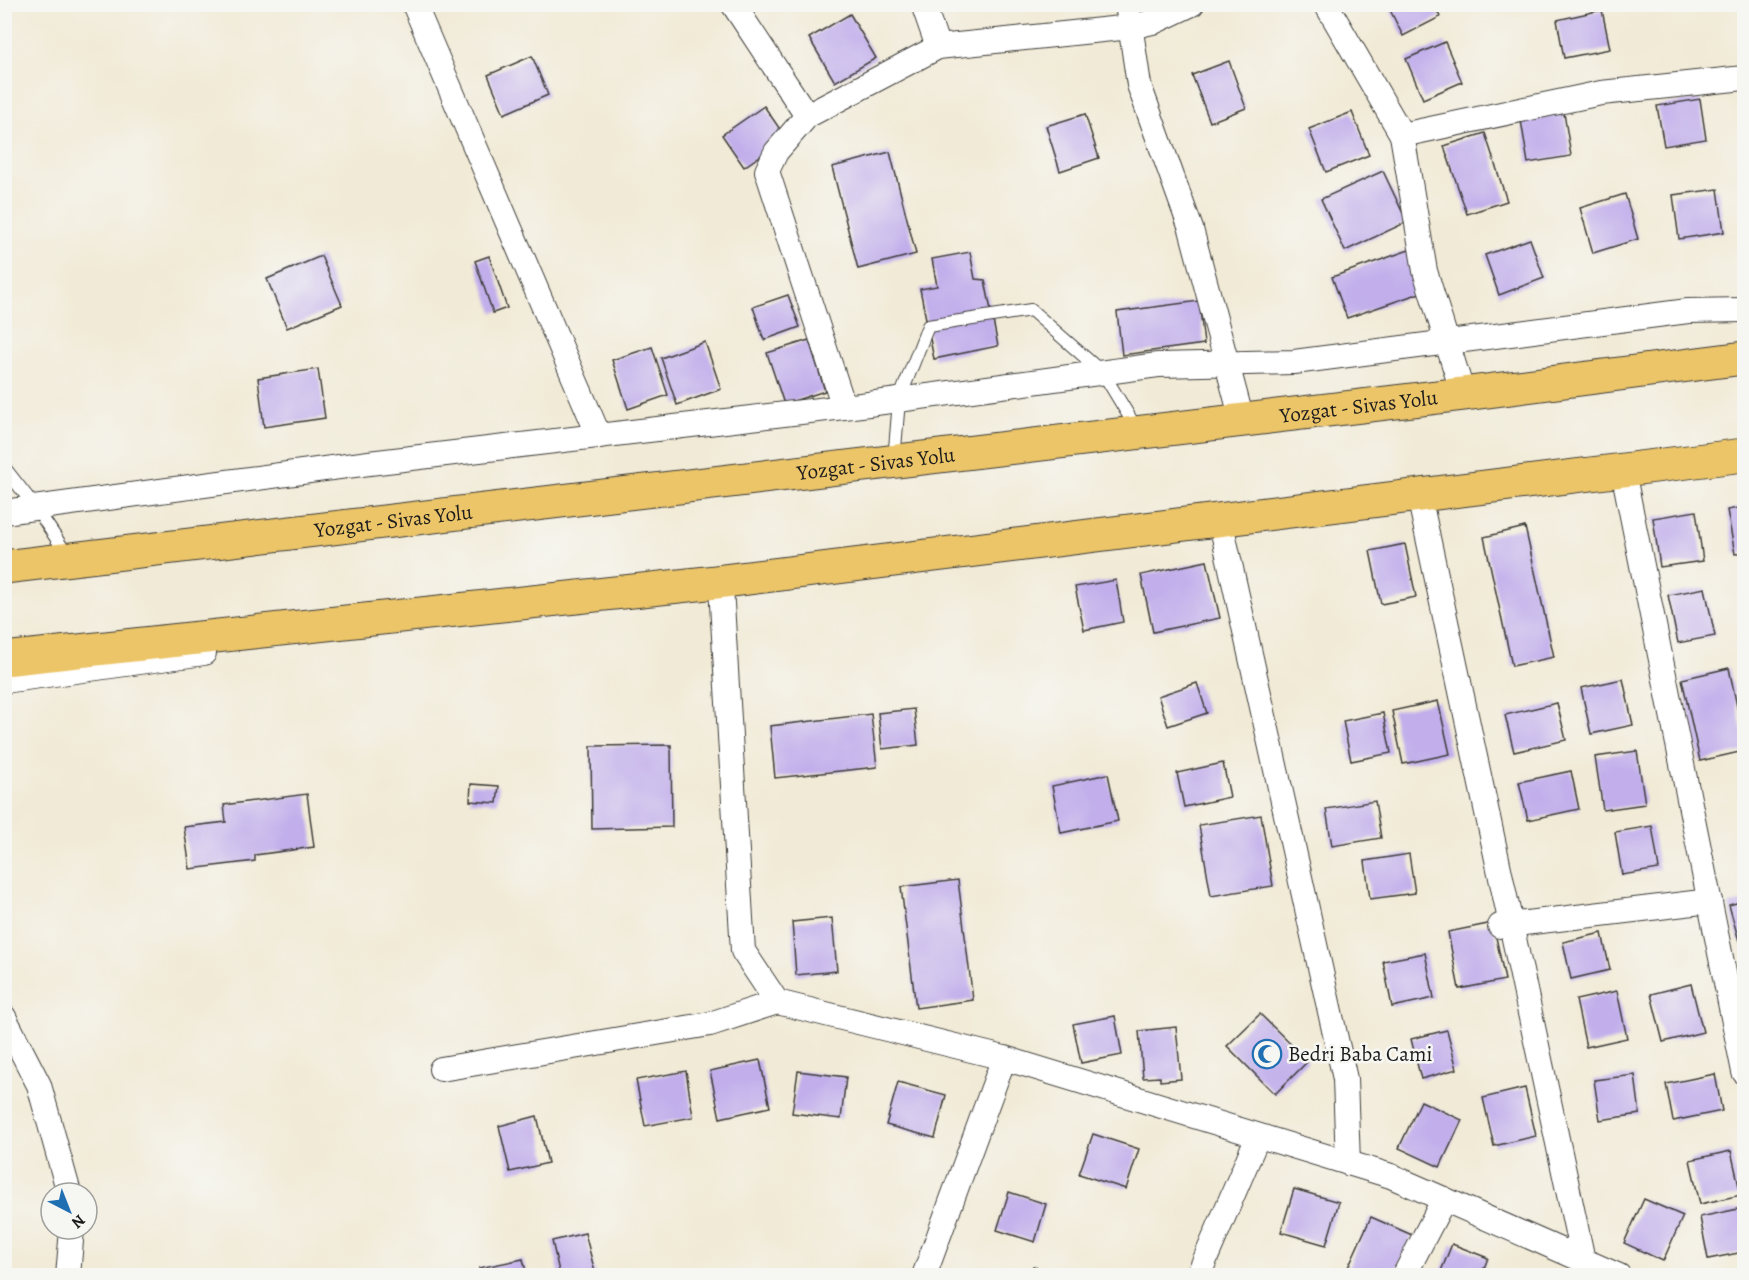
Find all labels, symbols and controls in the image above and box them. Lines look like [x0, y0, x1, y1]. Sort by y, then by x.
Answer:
street label: Yozgat - Sivas Yolu [1277, 383, 1440, 430]
street label: Yozgat - Sivas Yolu [794, 440, 957, 487]
street label: Yozgat - Sivas Yolu [312, 498, 474, 544]
mosque icon: Bedri Baba Cami [1251, 1038, 1283, 1070]
place label: Bedri Baba Cami [1288, 1040, 1432, 1068]
north arrow [39, 1181, 99, 1241]
text: N [66, 1209, 90, 1234]

